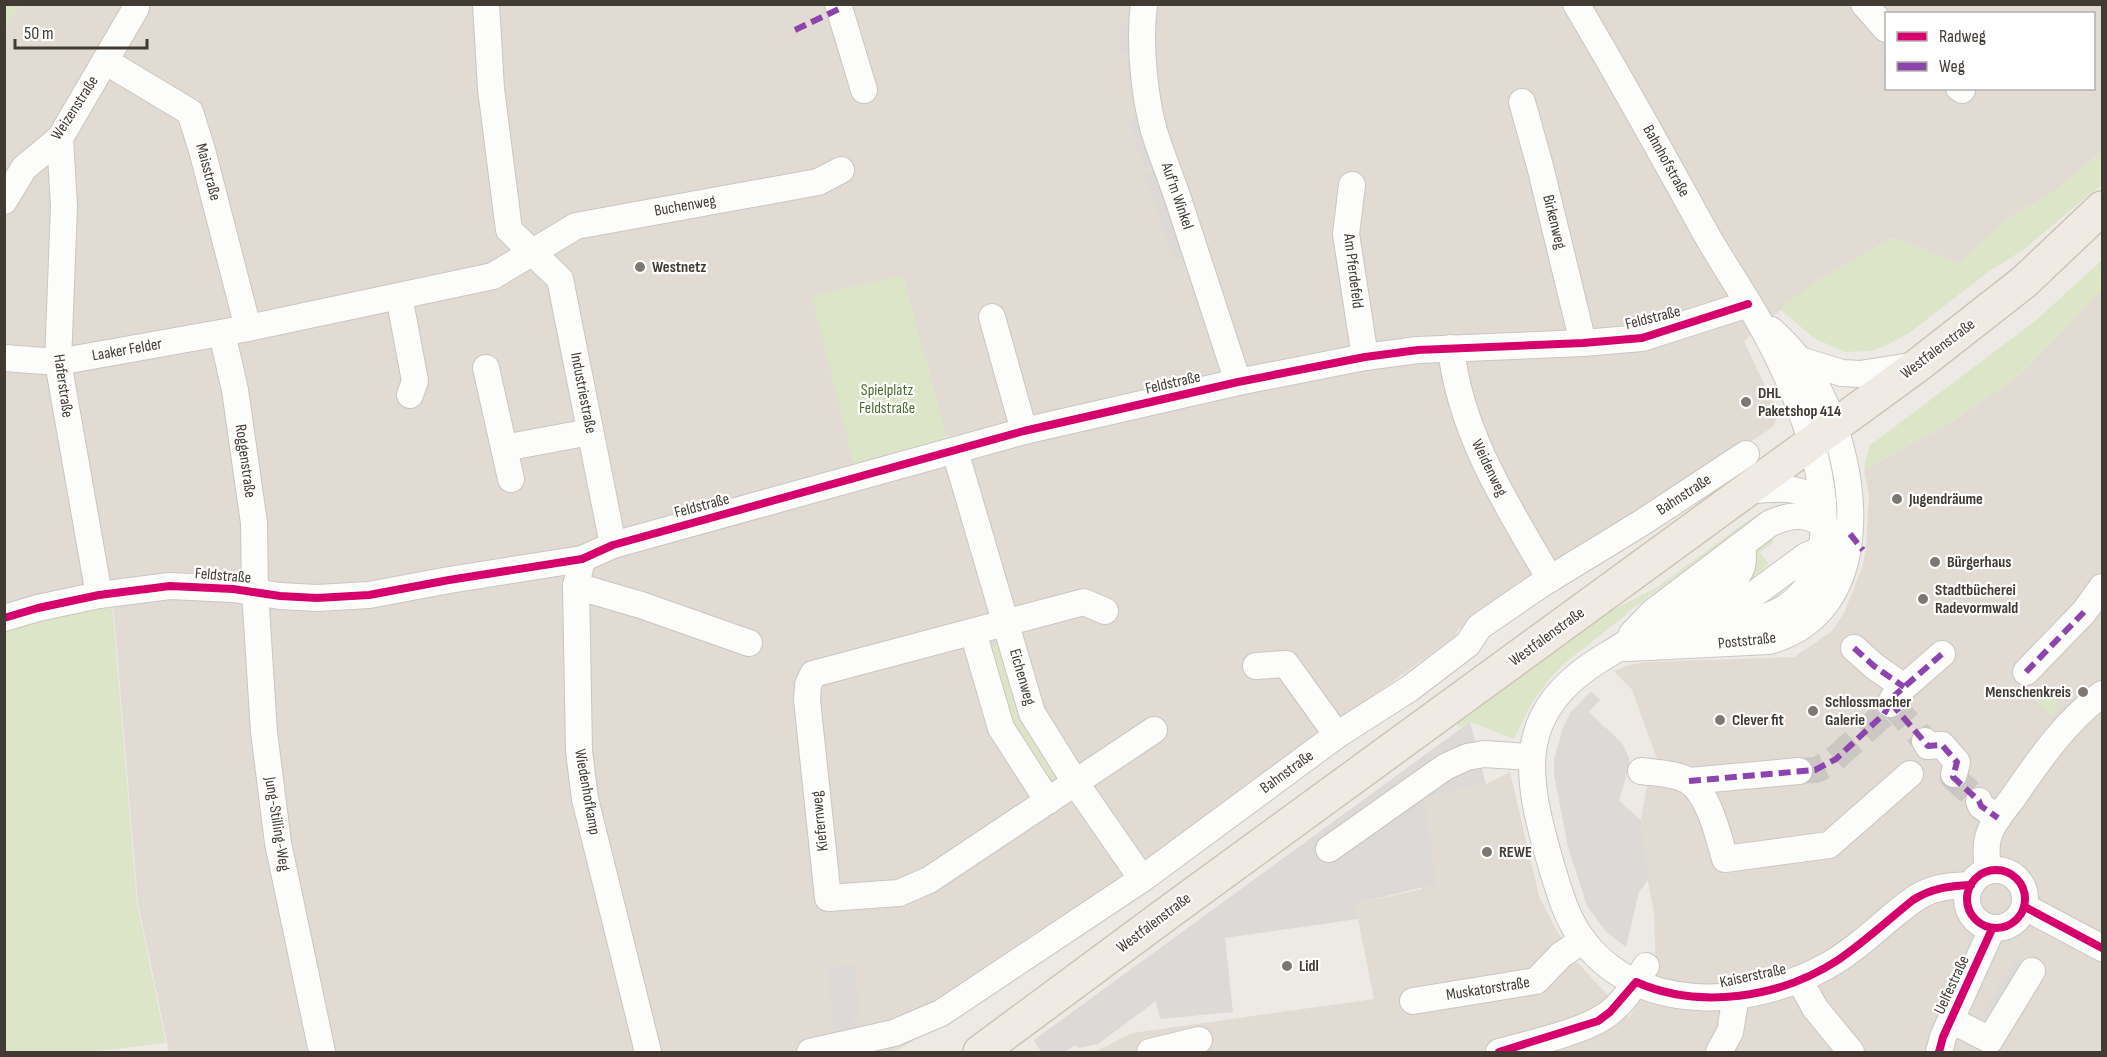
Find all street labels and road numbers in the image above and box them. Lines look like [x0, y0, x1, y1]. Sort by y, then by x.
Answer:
street label: Weizenstraße [47, 72, 103, 144]
street label: Bahnhofstraße [1638, 122, 1694, 200]
street label: Maisstraße [191, 141, 225, 203]
street label: Auf'm Winkel [1156, 159, 1197, 232]
street label: Buchenweg [653, 191, 717, 221]
street label: Birkenweg [1538, 193, 1570, 251]
street label: Am Pferdefeld [1339, 231, 1367, 310]
street label: Feldstraße [1623, 302, 1683, 334]
street label: Westfalenstraße [1897, 315, 1979, 383]
street label: Laaker Felder [91, 334, 164, 365]
street label: Industriestraße [566, 351, 600, 435]
street label: Haferstraße [49, 353, 77, 419]
street label: Feldstraße [1143, 367, 1203, 399]
street label: Roggenstraße [230, 423, 260, 499]
street label: Weidenweg [1467, 436, 1511, 500]
street label: Bahnstraße [1653, 470, 1715, 520]
street label: Feldstraße [672, 490, 732, 522]
street label: Feldstraße [194, 564, 252, 588]
street label: Westfalenstraße [1506, 603, 1588, 671]
street label: Poststraße [1717, 629, 1777, 653]
street label: Eichenweg [1005, 647, 1039, 707]
street label: Bahnstraße [1257, 746, 1317, 798]
street label: Wiedenhofkamp [570, 748, 604, 836]
street label: Jung-Stilling-Weg [260, 774, 294, 873]
street label: Kiefernweg [807, 790, 833, 852]
street label: Westfalenstraße [1113, 889, 1195, 957]
street label: Uelfestraße [1930, 953, 1974, 1017]
street label: Kaiserstraße [1718, 960, 1788, 992]
street label: Muskatorstraße [1445, 973, 1531, 1005]

